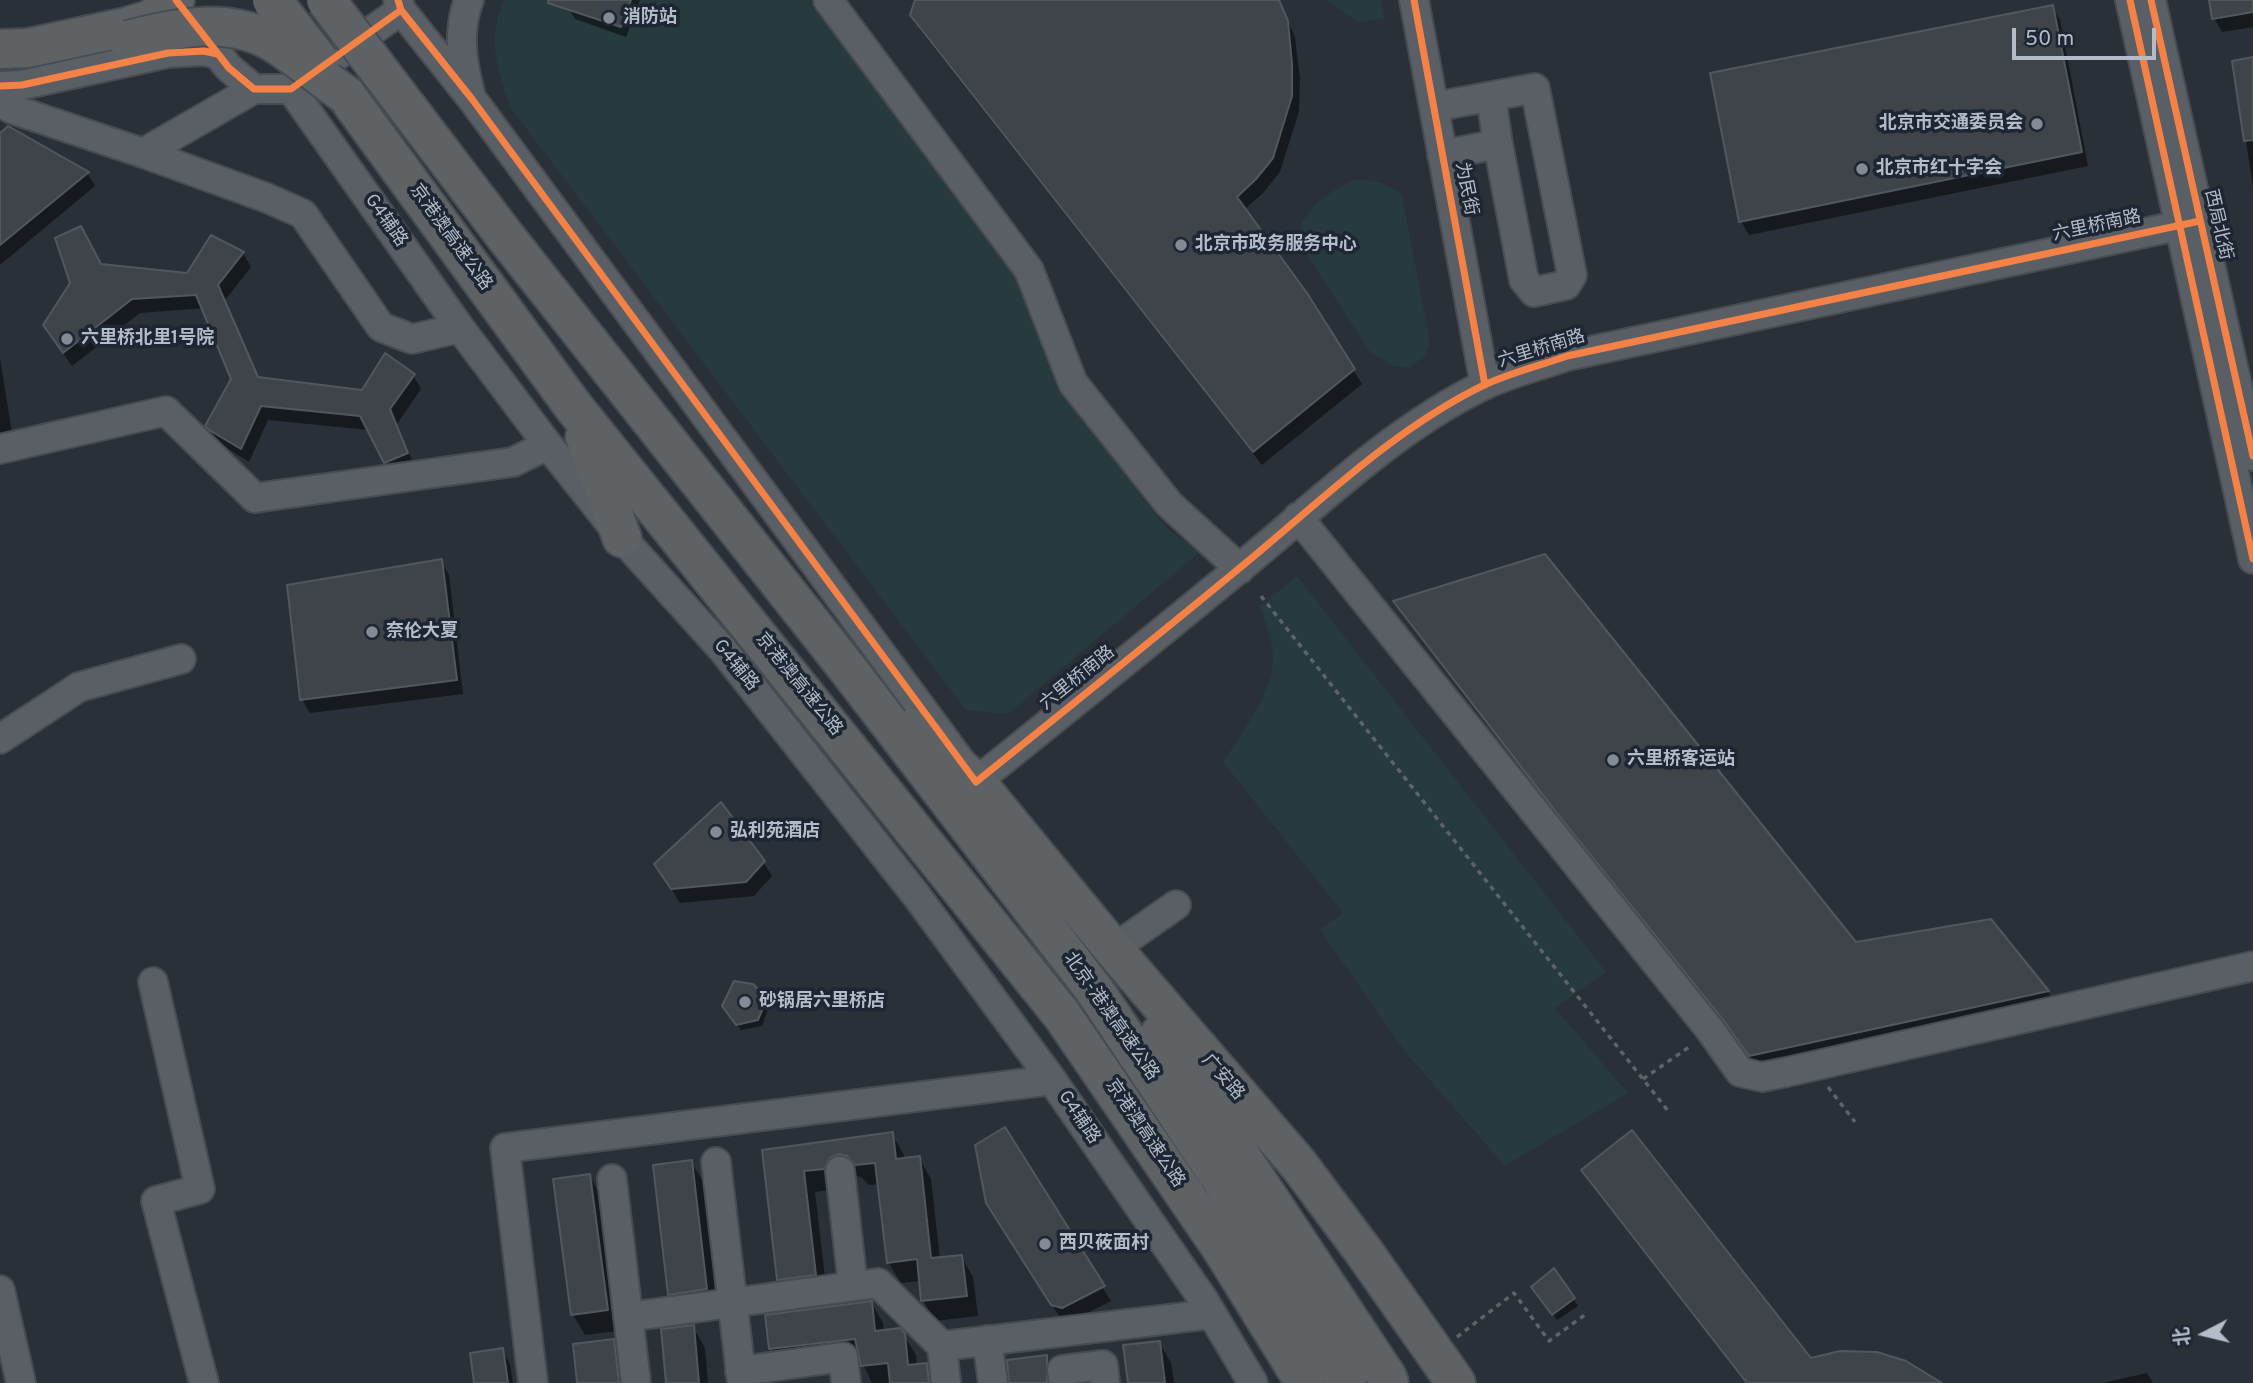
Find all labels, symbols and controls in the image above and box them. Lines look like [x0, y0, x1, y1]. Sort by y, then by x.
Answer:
place label: 消防站 [623, 7, 677, 29]
marker: 消防站 [601, 10, 617, 26]
scale bar [2015, 14, 2158, 58]
text: 50 m [2025, 26, 2074, 53]
place label: 北京市交通委员会 [1879, 113, 2023, 135]
marker: 北京市交通委员会 [2029, 116, 2045, 132]
place label: 北京市红十字会 [1876, 158, 2002, 180]
street label: 为民街 [1449, 160, 1481, 218]
marker: 北京市红十字会 [1854, 161, 1870, 177]
street label: 京港澳高速公路 [404, 181, 496, 295]
street label: 西局北街 [2198, 187, 2236, 263]
street label: G4辅路 [359, 190, 411, 252]
street label: 六里桥南路 [2051, 207, 2143, 247]
place label: 北京市政务服务中心 [1195, 234, 1357, 256]
marker: 北京市政务服务中心 [1173, 237, 1189, 253]
street label: 六里桥南路 [1496, 327, 1588, 373]
place label: 六里桥北里1号院 [81, 328, 214, 350]
marker: 六里桥北里1号院 [59, 331, 75, 347]
place label: 奈伦大夏 [386, 621, 458, 643]
marker: 奈伦大夏 [364, 624, 380, 640]
street label: 京港澳高速公路 [750, 629, 846, 741]
street label: G4辅路 [708, 636, 762, 696]
street label: 六里桥南路 [1036, 642, 1120, 716]
place label: 六里桥客运站 [1627, 749, 1735, 771]
marker: 六里桥客运站 [1605, 752, 1621, 768]
place label: 弘利苑酒店 [730, 821, 820, 843]
marker: 弘利苑酒店 [708, 824, 724, 840]
street label: 北京-港澳高速公路 [1058, 949, 1162, 1085]
place label: 砂锅居六里桥店 [759, 991, 885, 1013]
marker: 砂锅居六里桥店 [737, 994, 753, 1010]
street label: 广安路 [1196, 1051, 1248, 1105]
street label: 京港澳高速公路 [1100, 1076, 1188, 1192]
street label: G4辅路 [1052, 1087, 1104, 1149]
place label: 西贝莜面村 [1059, 1233, 1149, 1255]
marker: 西贝莜面村 [1037, 1236, 1053, 1252]
north arrow [2169, 1299, 2239, 1369]
text: 北 [2170, 1326, 2196, 1347]

